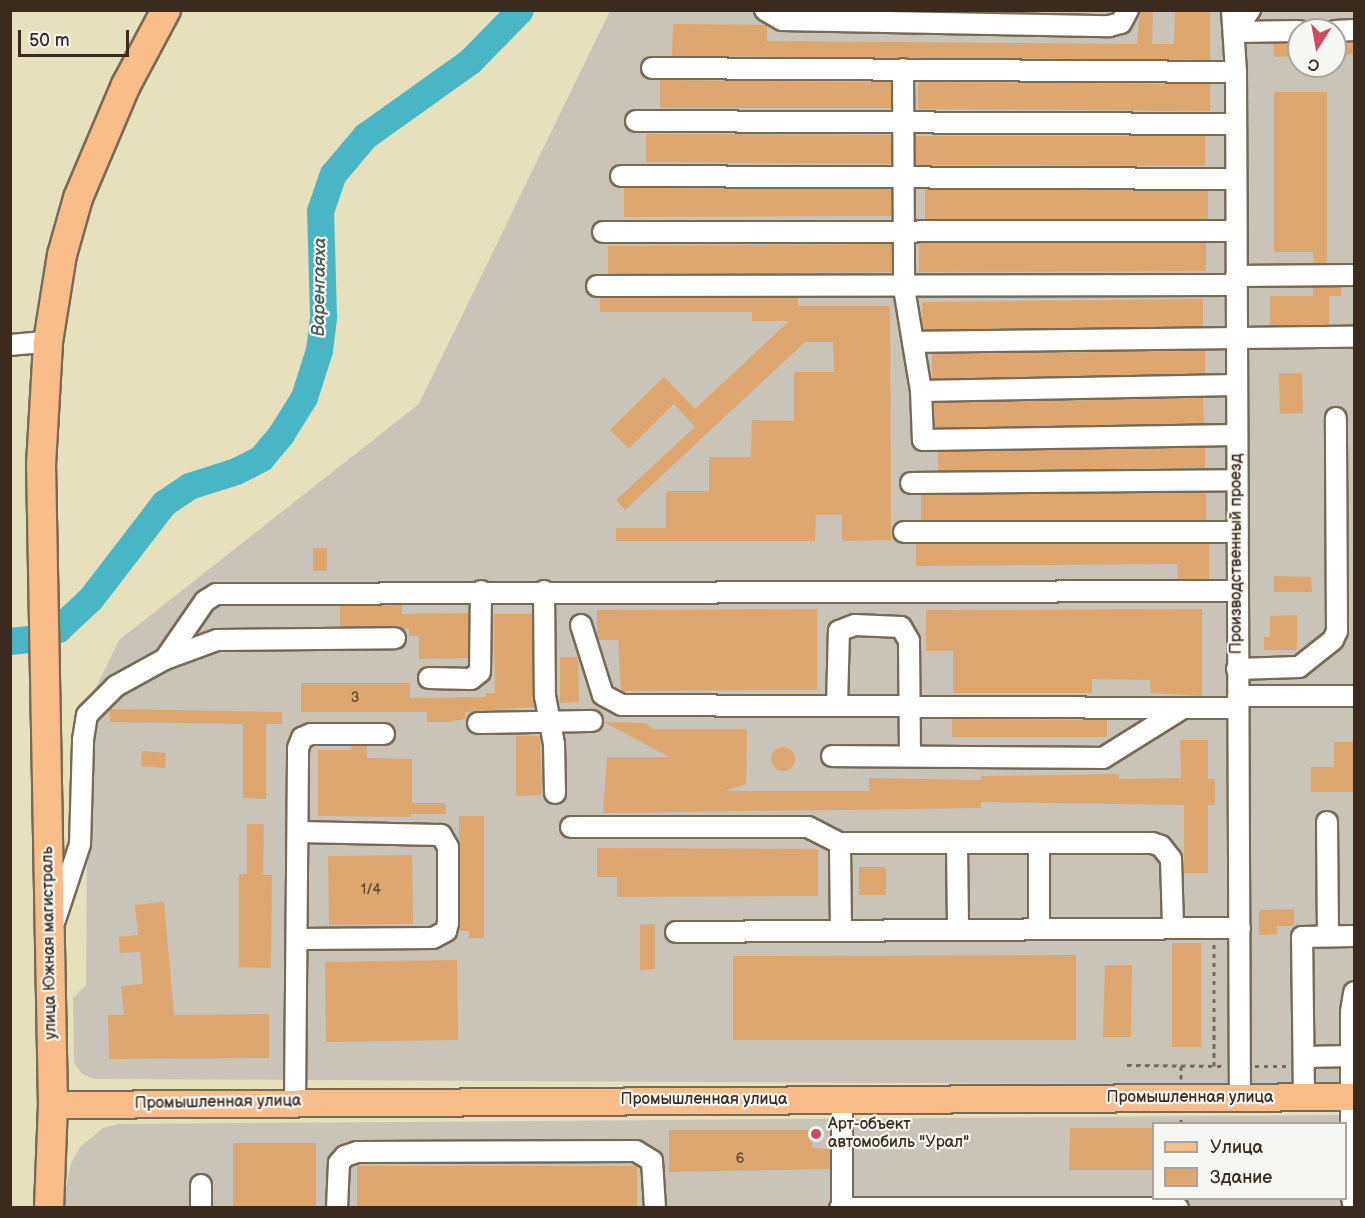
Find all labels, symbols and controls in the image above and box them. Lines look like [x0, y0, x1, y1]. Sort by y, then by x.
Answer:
scale bar [21, 18, 132, 56]
north arrow [1287, 18, 1347, 78]
text: 50 m [29, 30, 70, 51]
text: С [1307, 54, 1321, 75]
water label: Варенгаяха [308, 237, 332, 337]
street label: Производственный проезд [1227, 454, 1247, 654]
house number: 3 [351, 690, 359, 706]
street label: улица Южная магистраль [39, 846, 61, 1040]
house number: 1/4 [361, 882, 381, 898]
street label: Промышленная улица [1107, 1088, 1273, 1108]
street label: Промышленная улица [621, 1090, 787, 1110]
street label: Промышленная улица [134, 1092, 302, 1114]
place label: Арт-объект автомобиль "Урал" [828, 1115, 969, 1153]
legend [1152, 1122, 1347, 1200]
marker: Арт-объект автомобиль "Урал" [809, 1127, 823, 1141]
text: Улица [1210, 1137, 1263, 1158]
house number: 6 [736, 1151, 744, 1167]
text: Здание [1210, 1167, 1272, 1188]

